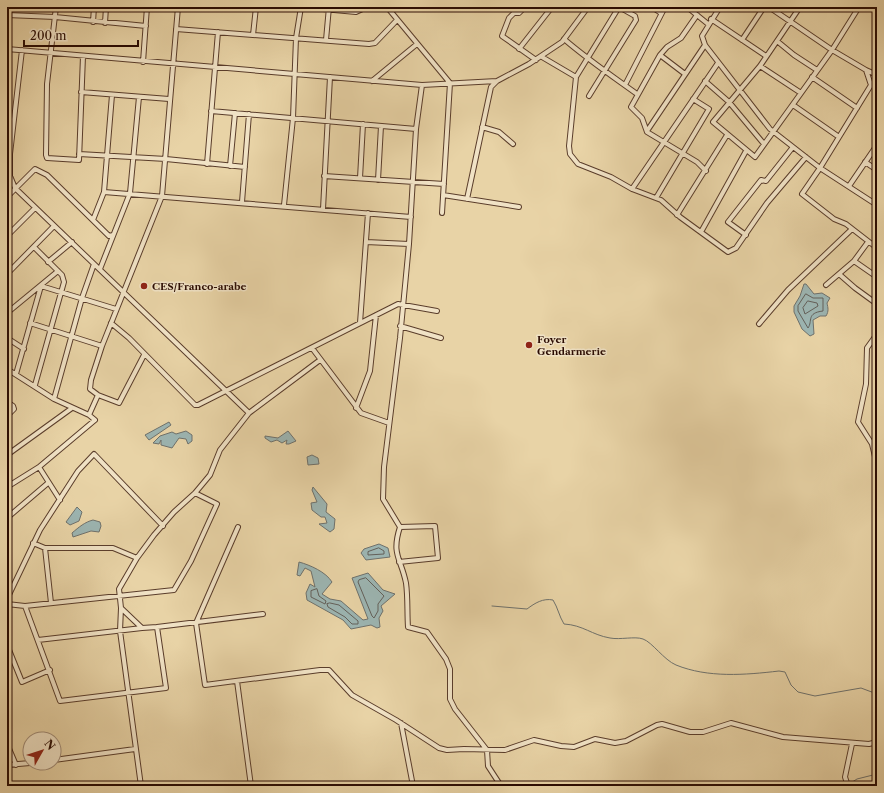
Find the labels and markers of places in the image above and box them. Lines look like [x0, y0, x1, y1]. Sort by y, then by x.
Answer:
place label: CES/Franco-arabe [152, 280, 247, 293]
marker: CES/Franco-arabe [139, 281, 149, 291]
place label: Foyer Gendarmerie [537, 333, 606, 358]
marker: Foyer Gendarmerie [524, 340, 534, 350]

